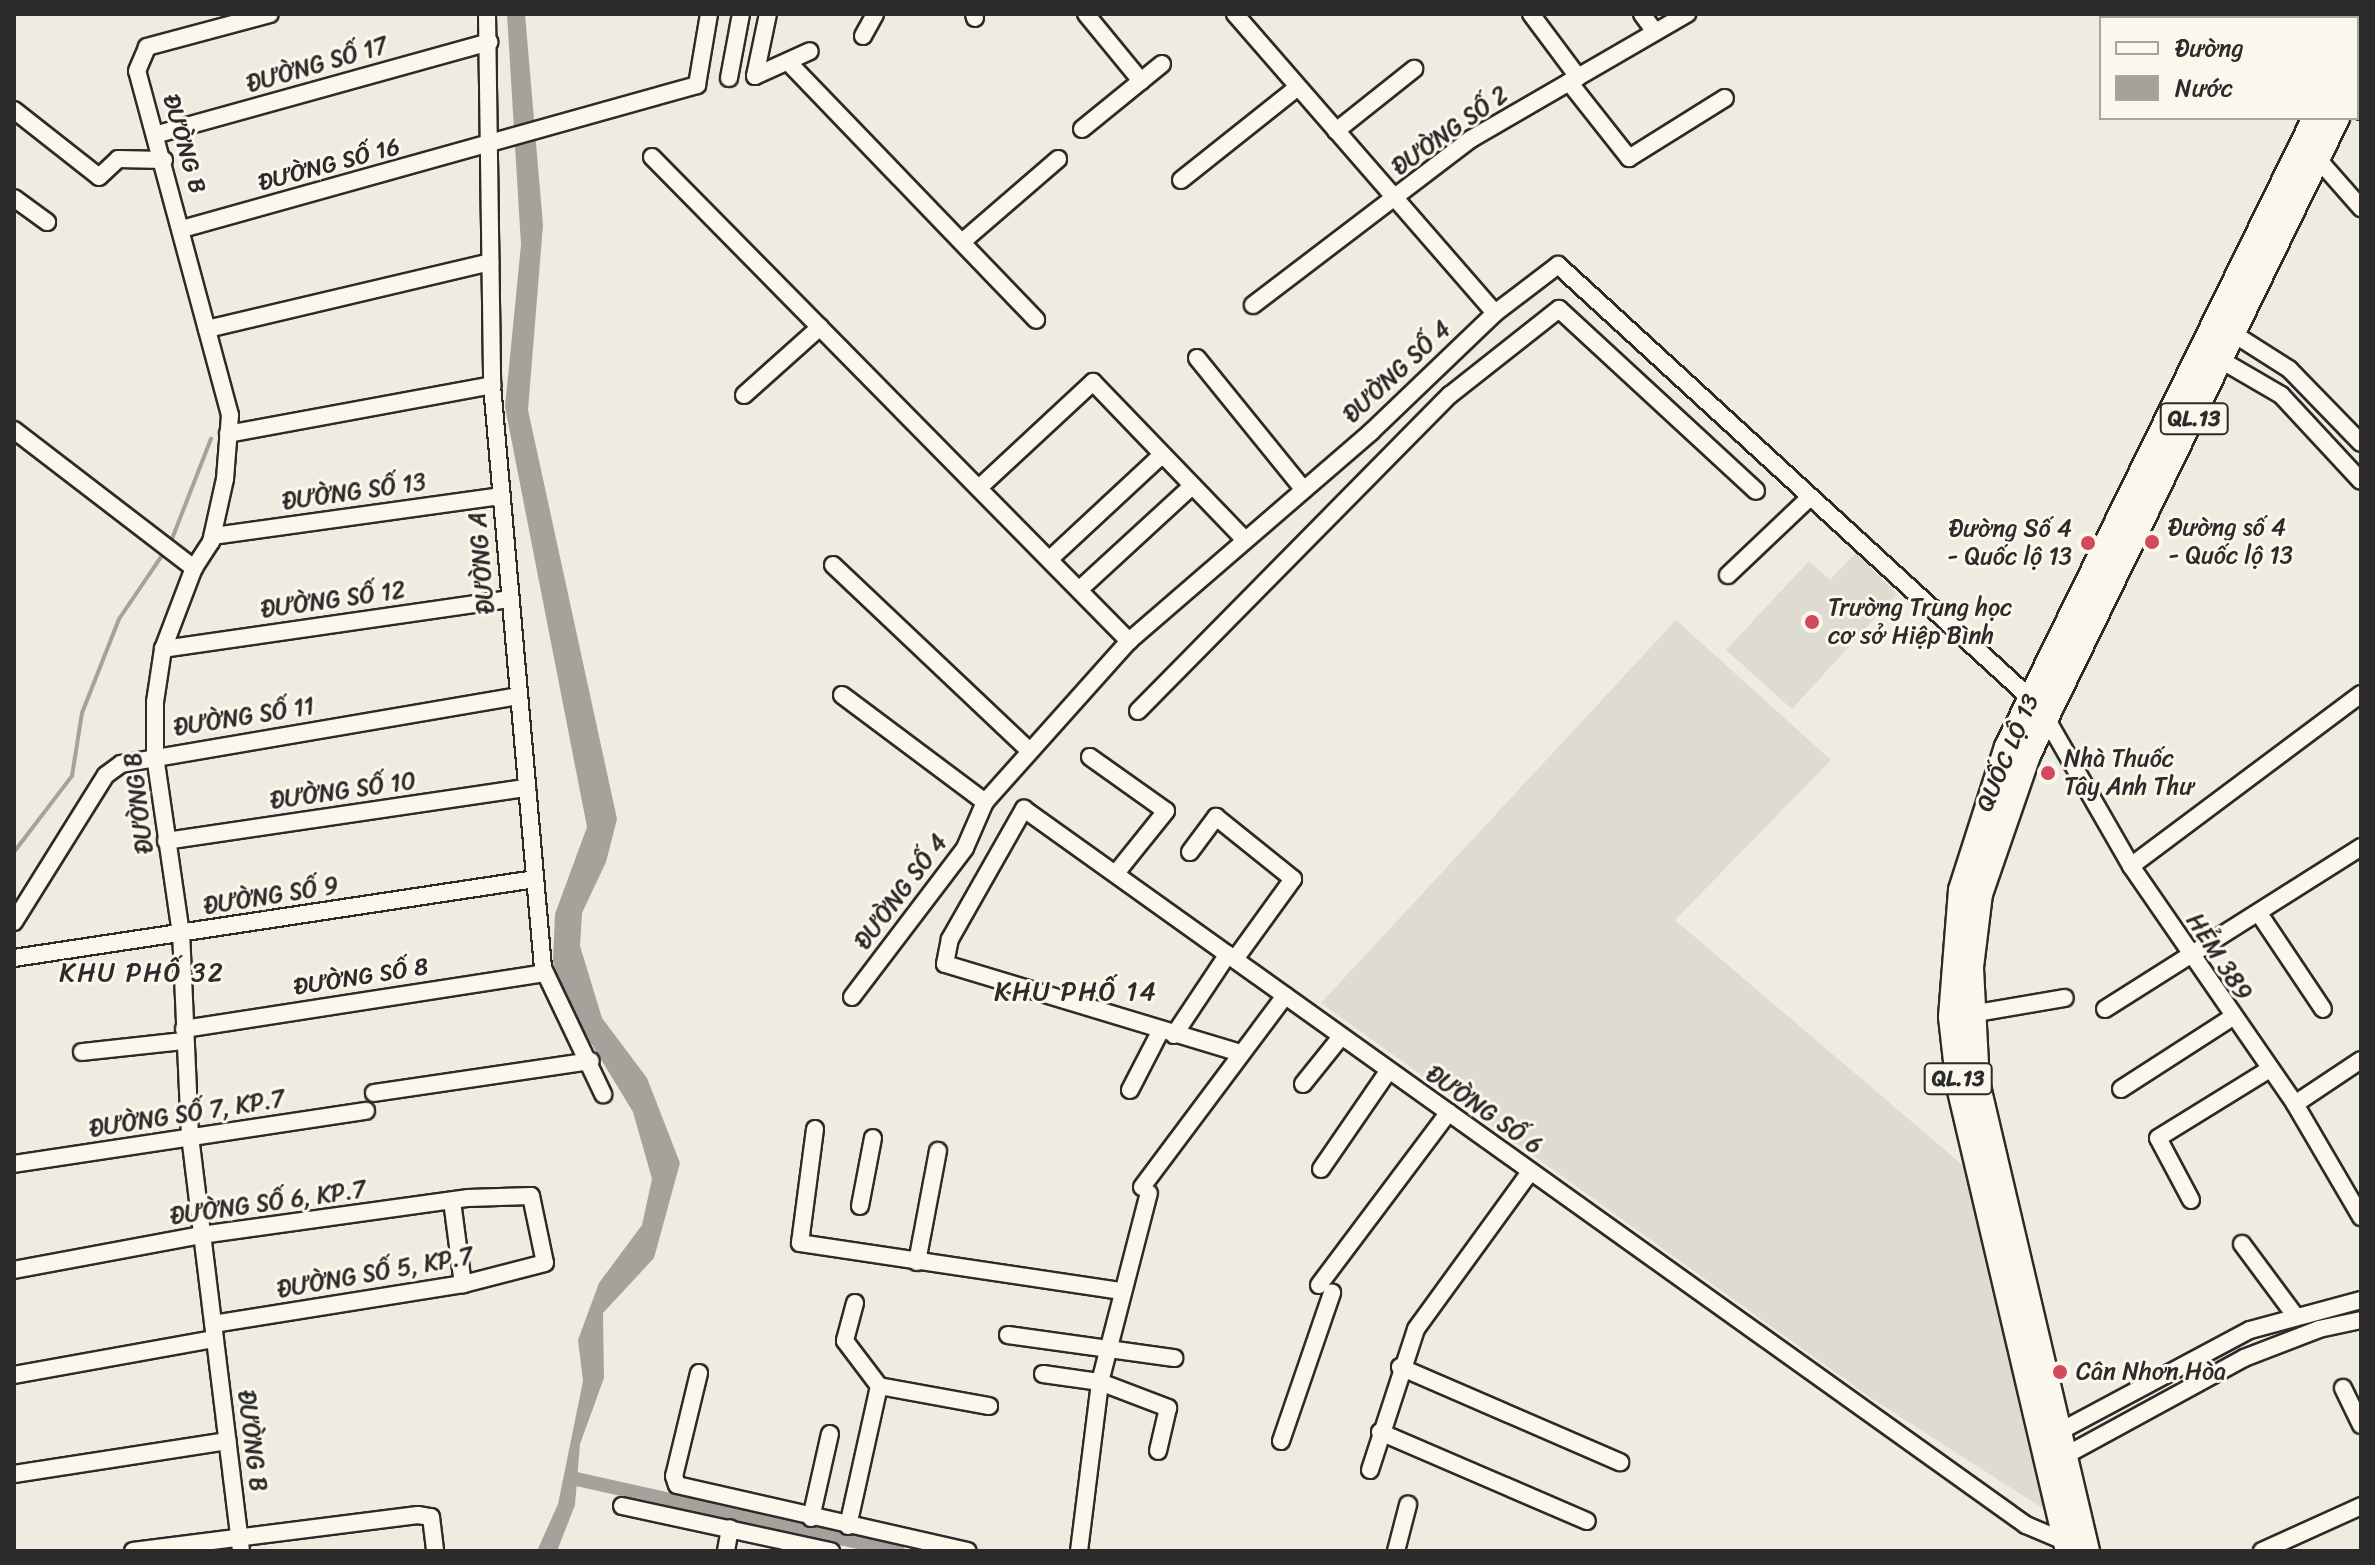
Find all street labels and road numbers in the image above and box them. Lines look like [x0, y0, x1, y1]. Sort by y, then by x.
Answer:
street label: ĐƯỜNG SỐ 17 [242, 31, 392, 99]
street label: ĐƯỜNG SỐ 2 [1385, 80, 1515, 182]
street label: ĐƯỜNG B [156, 91, 212, 197]
street label: ĐƯỜNG SỐ 16 [254, 132, 404, 198]
street label: ĐƯỜNG SỐ 4 [1336, 314, 1458, 430]
road number: QL.13 [2158, 401, 2230, 437]
street label: ĐƯỜNG SỐ 13 [279, 468, 429, 516]
street label: ĐƯỜNG A [463, 511, 501, 615]
street label: ĐƯỜNG SỐ 12 [258, 575, 408, 625]
street label: QUỐC LỘ 13 [1970, 690, 2046, 816]
street label: ĐƯỜNG SỐ 11 [171, 691, 317, 743]
street label: ĐƯỜNG B [118, 751, 160, 855]
street label: ĐƯỜNG SỐ 10 [267, 766, 419, 816]
street label: ĐƯỜNG SỐ 4 [848, 828, 954, 956]
street label: ĐƯỜNG SỐ 9 [200, 871, 342, 921]
street label: HẺM 389 [2180, 908, 2258, 1006]
street label: ĐƯỜNG SỐ 8 [291, 952, 431, 1002]
street label: ĐƯỜNG SỐ 6 [1420, 1059, 1548, 1161]
road number: QL.13 [1922, 1061, 1994, 1097]
street label: ĐƯỜNG SỐ 7, KP.7 [86, 1084, 288, 1144]
street label: ĐƯỜNG SỐ 6, KP.7 [167, 1175, 369, 1231]
street label: ĐƯỜNG SỐ 5, KP.7 [274, 1241, 476, 1305]
street label: ĐƯỜNG B [231, 1389, 273, 1493]

